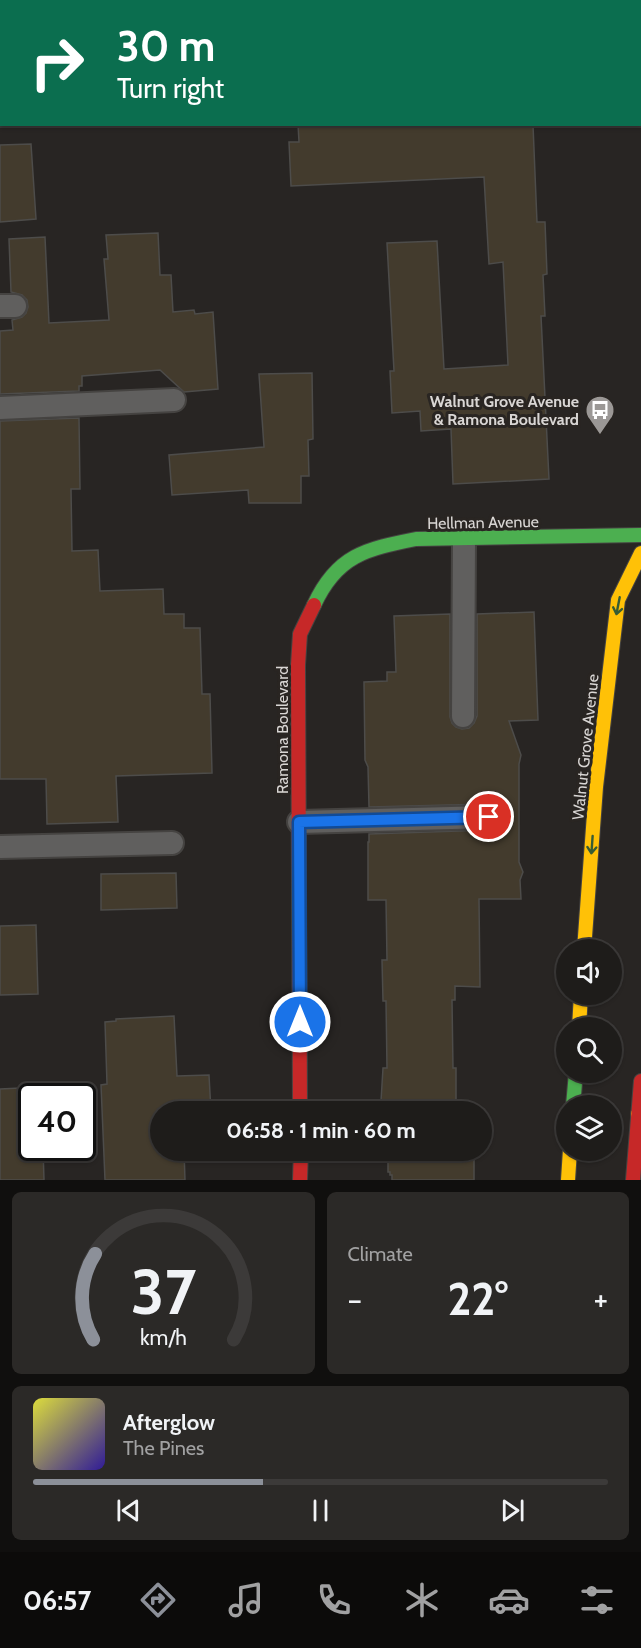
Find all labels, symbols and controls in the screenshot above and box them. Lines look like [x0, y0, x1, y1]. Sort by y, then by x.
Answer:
text: 30 m [117, 20, 215, 72]
icon: right [18, 24, 96, 102]
text: Turn right [117, 72, 224, 105]
place label: Walnut Grove Avenue & Ramona Boulevard [430, 392, 579, 429]
bus stop icon: Walnut Grove Avenue & Ramona Boulevard [584, 394, 616, 436]
street label: Hellman Avenue [427, 512, 539, 533]
one-way arrow [612, 596, 623, 615]
street label: Ramona Boulevard [273, 666, 292, 794]
street label: Walnut Grove Avenue [568, 673, 603, 821]
pin [463, 791, 514, 842]
icon: arrive [472, 800, 505, 833]
one-way arrow [586, 835, 597, 855]
map controls [556, 939, 622, 1161]
button: sound [556, 939, 622, 1005]
position arrow [268, 990, 332, 1054]
button: search [556, 1017, 622, 1083]
speed limit sign: 40 [18, 1083, 96, 1161]
button: layers [556, 1095, 622, 1161]
text: 06:58 · 1 min · 60 m [226, 1117, 416, 1144]
text: Climate [348, 1242, 413, 1266]
text: 37 [131, 1254, 196, 1330]
text: 22° [447, 1272, 508, 1326]
text: − [348, 1279, 362, 1319]
text: + [593, 1279, 608, 1319]
text: km/h [140, 1324, 187, 1350]
text: Afterglow [123, 1409, 215, 1436]
text: The Pines [123, 1436, 204, 1460]
icon: previous [112, 1494, 145, 1527]
icon: pause [304, 1494, 337, 1527]
icon: next [496, 1494, 529, 1527]
icon: directions [137, 1579, 179, 1621]
icon: music [225, 1579, 267, 1621]
icon: phone [313, 1579, 355, 1621]
icon: climate [401, 1579, 443, 1621]
icon: car [488, 1579, 530, 1621]
icon: filters [576, 1579, 618, 1621]
text: 06:57 [23, 1584, 91, 1617]

